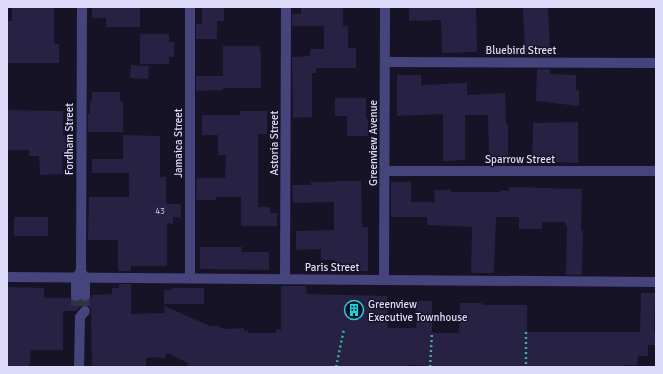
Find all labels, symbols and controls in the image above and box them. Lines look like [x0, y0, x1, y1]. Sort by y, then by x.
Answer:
street label: Bluebird Street [486, 44, 557, 57]
street label: Greenview Avenue [367, 100, 380, 186]
street label: Fordham Street [63, 103, 76, 175]
street label: Jamaica Street [172, 108, 185, 178]
street label: Astoria Street [268, 110, 281, 175]
street label: Sparrow Street [485, 153, 555, 166]
house number: 43 [155, 206, 165, 217]
street label: Paris Street [305, 261, 359, 274]
place label: Greenview Executive Townhouse [368, 298, 468, 324]
building icon: Greenview Executive Townhouse [343, 299, 365, 321]

